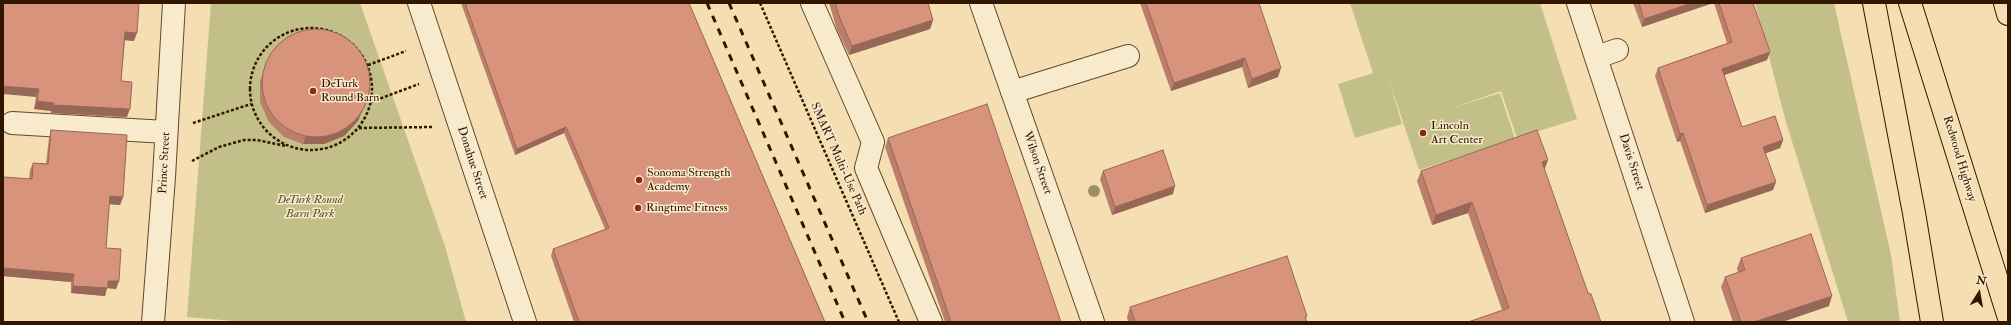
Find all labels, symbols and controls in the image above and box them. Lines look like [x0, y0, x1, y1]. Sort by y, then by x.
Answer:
place label: DeTurk Round Barn [321, 77, 379, 105]
marker: DeTurk Round Barn [308, 86, 318, 96]
street label: SMART Multi-Use Path [807, 100, 869, 218]
street label: Redwood Highway [1939, 114, 1979, 204]
place label: Lincoln Art Center [1431, 119, 1483, 147]
street label: Donahue Street [453, 125, 491, 201]
marker: Lincoln Art Center [1418, 128, 1428, 138]
street label: Wilson Street [1019, 129, 1055, 197]
street label: Prince Street [156, 132, 174, 194]
street label: Davis Street [1615, 132, 1647, 192]
place label: Sonoma Strength Academy [647, 166, 730, 194]
marker: Sonoma Strength Academy [634, 175, 644, 185]
park label: DeTurk Round Barn Park [277, 193, 343, 221]
place label: Ringtime Fitness [646, 201, 728, 215]
marker: Ringtime Fitness [633, 203, 643, 213]
north arrow [1959, 273, 1999, 313]
text: N [1975, 273, 1987, 288]

